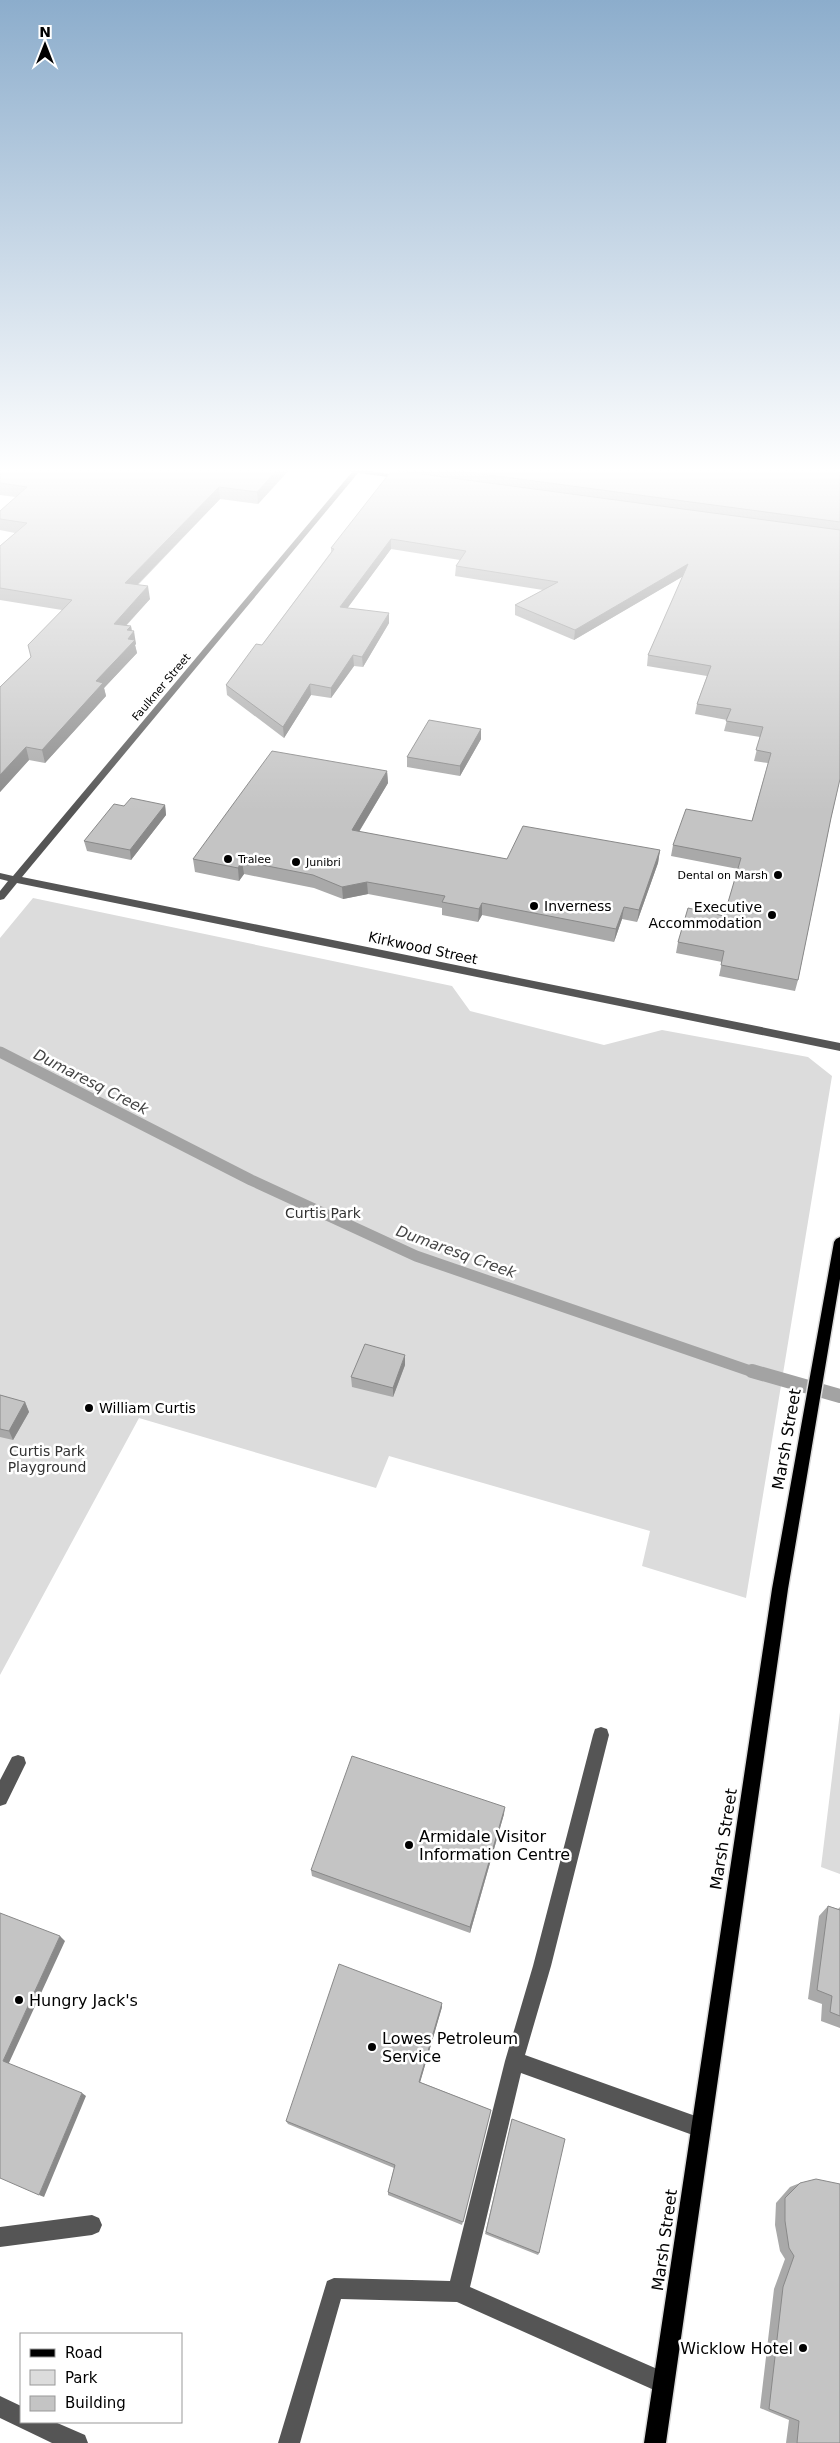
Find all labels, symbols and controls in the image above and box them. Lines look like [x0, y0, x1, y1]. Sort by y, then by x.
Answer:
north arrow [20, 20, 70, 70]
text: N [39, 24, 51, 40]
street label: Faulkner Street [130, 651, 194, 724]
marker: Tralee [222, 853, 234, 865]
place label: Tralee [237, 853, 271, 866]
marker: Junibri [290, 856, 302, 868]
place label: Junibri [305, 856, 341, 869]
place label: Dental on Marsh [678, 869, 768, 882]
marker: Dental on Marsh [772, 869, 784, 881]
place label: Inverness [544, 898, 611, 914]
place label: Executive Accommodation [649, 899, 762, 931]
marker: Inverness [528, 900, 540, 912]
marker: Executive Accommodation [766, 909, 778, 921]
street label: Kirkwood Street [367, 929, 480, 968]
water label: Dumaresq Creek [31, 1045, 152, 1119]
park label: Curtis Park [285, 1205, 362, 1221]
water label: Dumaresq Creek [394, 1222, 520, 1282]
street label: Marsh Street [768, 1387, 805, 1491]
place label: William Curtis [99, 1400, 196, 1416]
marker: William Curtis [83, 1402, 95, 1414]
park label: Curtis Park Playground [8, 1443, 86, 1475]
street label: Marsh Street [706, 1787, 741, 1891]
place label: Armidale Visitor Information Centre [419, 1827, 570, 1864]
marker: Armidale Visitor Information Centre [403, 1839, 415, 1851]
place label: Hungry Jack's [29, 1991, 138, 2010]
marker: Hungry Jack's [13, 1994, 25, 2006]
place label: Lowes Petroleum Service [382, 2029, 518, 2066]
marker: Lowes Petroleum Service [366, 2041, 378, 2053]
street label: Marsh Street [648, 2188, 681, 2292]
legend [20, 2333, 182, 2423]
place label: Wicklow Hotel [680, 2339, 793, 2358]
marker: Wicklow Hotel [797, 2342, 809, 2354]
text: Road [65, 2344, 103, 2362]
text: Park [65, 2369, 98, 2387]
text: Building [65, 2394, 126, 2412]

